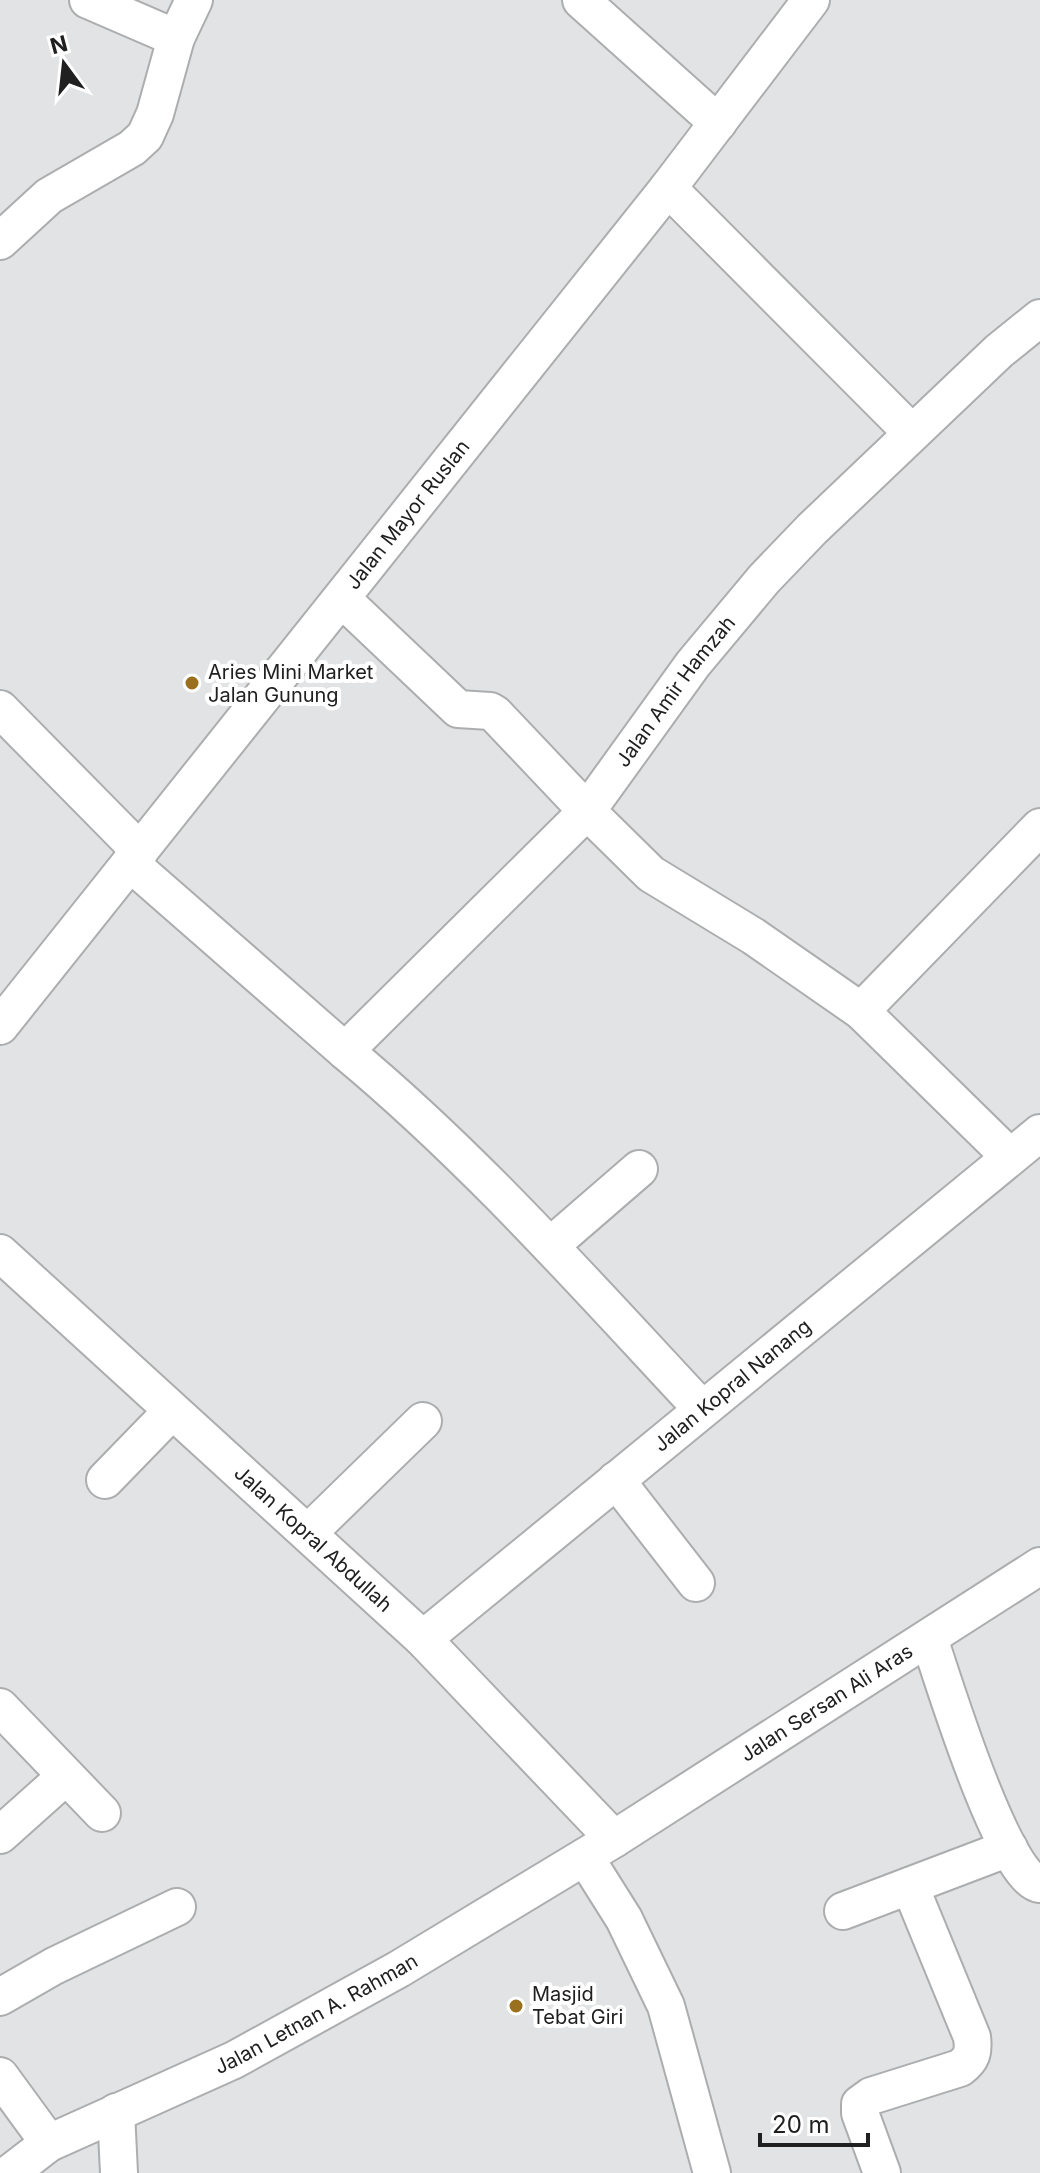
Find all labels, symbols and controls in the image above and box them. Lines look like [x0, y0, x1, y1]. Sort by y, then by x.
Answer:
north arrow [24, 24, 104, 104]
text: N [47, 30, 70, 59]
street label: Jalan Mayor Ruslan [341, 435, 475, 594]
street label: Jalan Amir Hamzah [611, 611, 740, 772]
place label: Aries Mini Market Jalan Gunung [208, 660, 374, 707]
marker: Aries Mini Market Jalan Gunung [183, 674, 201, 692]
street label: Jalan Kopral Nanang [649, 1314, 816, 1457]
street label: Jalan Kopral Abdullah [229, 1461, 397, 1617]
street label: Jalan Sersan Ali Aras [736, 1639, 917, 1767]
street label: Jalan Letnan A. Rahman [211, 1949, 422, 2079]
place label: Masjid Tebat Giri [532, 1982, 623, 2029]
marker: Masjid Tebat Giri [507, 1997, 525, 2015]
scale bar [760, 2097, 868, 2147]
text: 20 m [772, 2110, 830, 2139]

